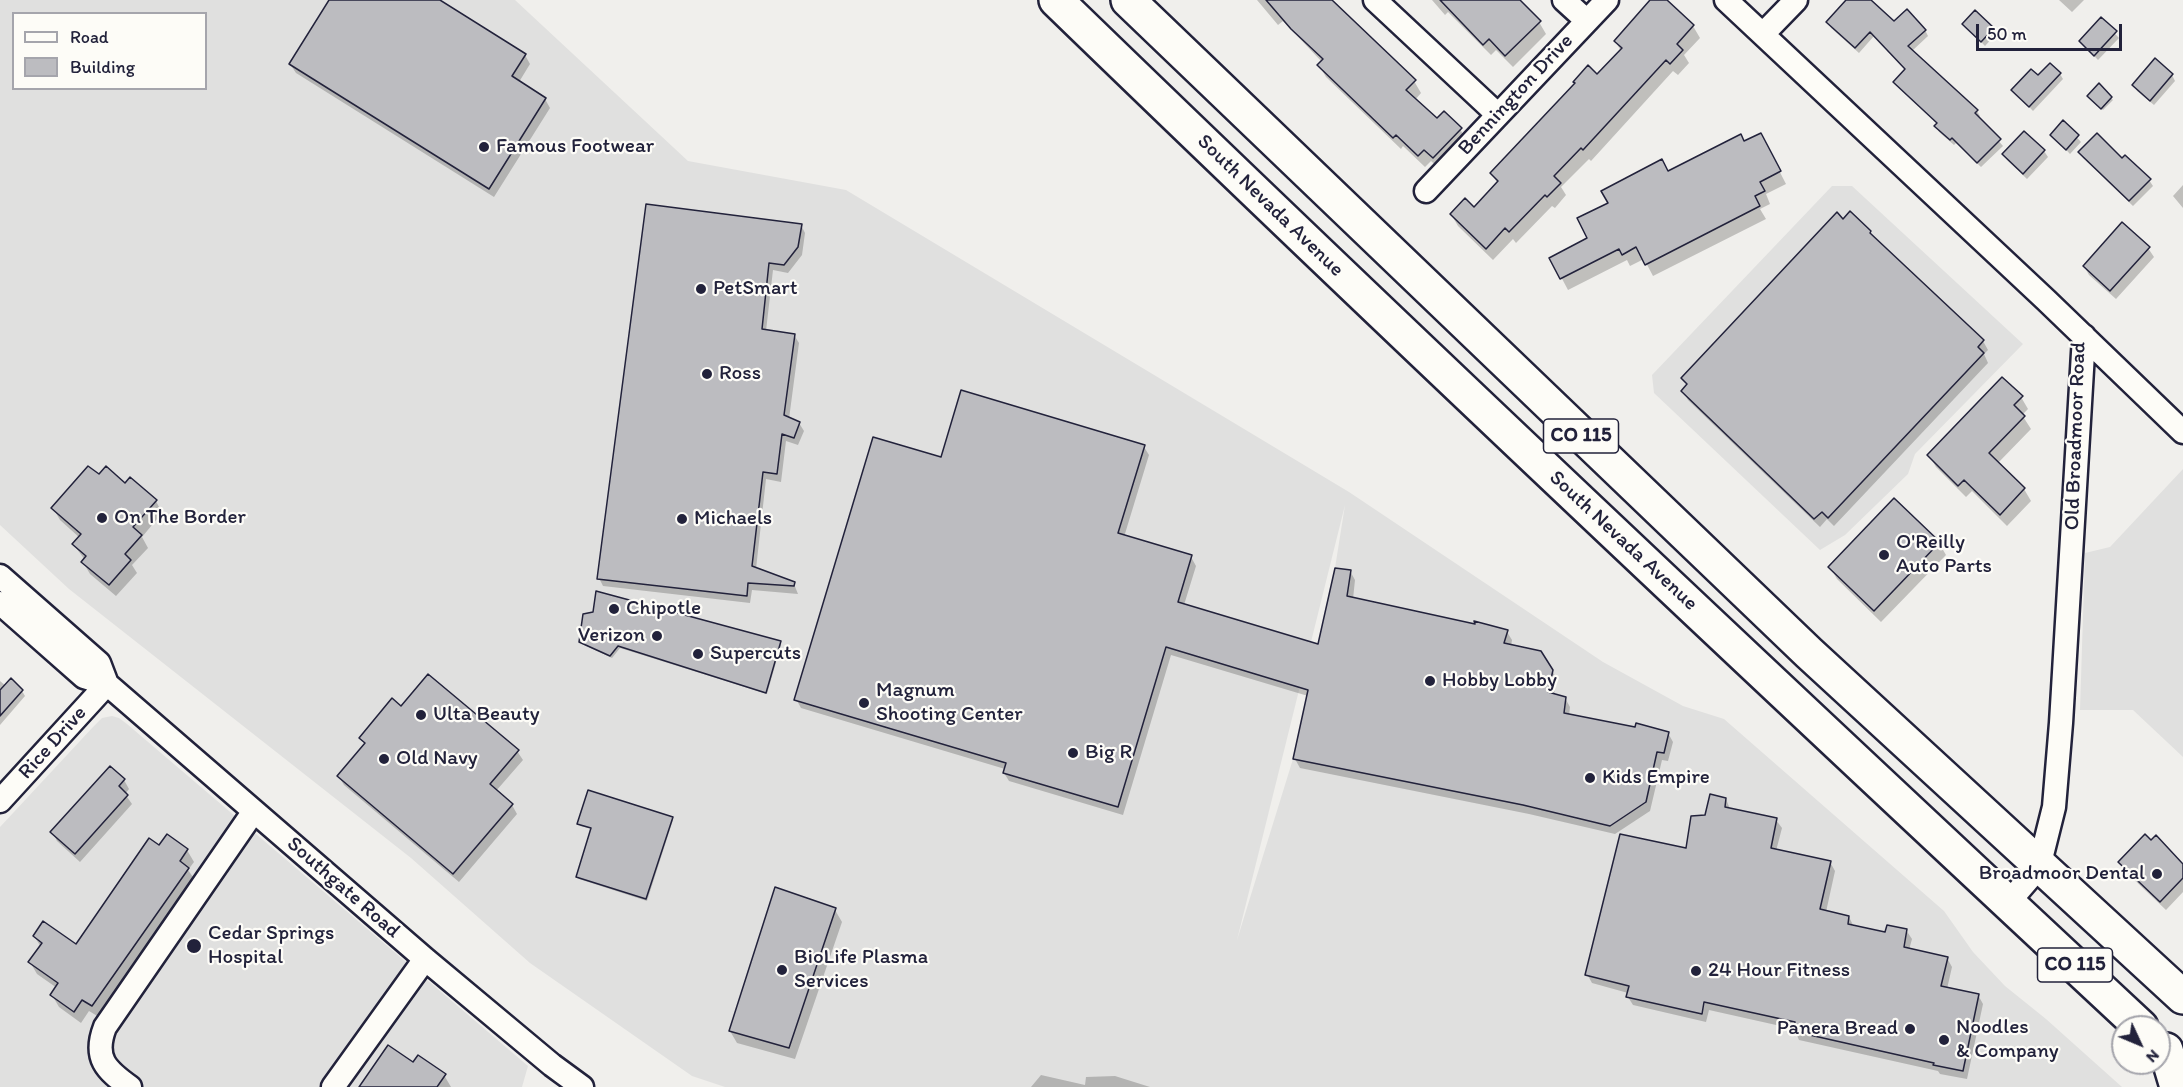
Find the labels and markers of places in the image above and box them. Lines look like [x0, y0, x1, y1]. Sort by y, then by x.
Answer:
place label: Famous Footwear [496, 134, 654, 160]
marker: Famous Footwear [477, 140, 491, 154]
place label: PetSmart [713, 276, 798, 302]
marker: PetSmart [694, 282, 708, 296]
place label: Ross [719, 361, 761, 387]
marker: Ross [700, 367, 714, 381]
place label: On The Border [114, 505, 246, 531]
place label: Michaels [694, 506, 772, 532]
marker: On The Border [95, 511, 109, 525]
marker: Michaels [675, 512, 689, 526]
place label: O'Reilly Auto Parts [1896, 530, 1992, 580]
marker: O'Reilly Auto Parts [1877, 548, 1891, 562]
place label: Chipotle [626, 596, 701, 622]
marker: Chipotle [607, 602, 621, 616]
place label: Verizon [578, 623, 645, 649]
marker: Verizon [650, 629, 664, 643]
place label: Supercuts [710, 641, 801, 667]
marker: Supercuts [691, 647, 705, 661]
place label: Hobby Lobby [1442, 668, 1557, 694]
marker: Hobby Lobby [1423, 674, 1437, 688]
place label: Magnum Shooting Center [876, 678, 1023, 728]
marker: Magnum Shooting Center [857, 696, 871, 710]
place label: Ulta Beauty [433, 702, 540, 728]
marker: Ulta Beauty [414, 708, 428, 722]
place label: Big R [1085, 740, 1132, 766]
place label: Old Navy [396, 746, 478, 772]
marker: Big R [1066, 746, 1080, 760]
marker: Old Navy [377, 752, 391, 766]
place label: Kids Empire [1602, 765, 1710, 791]
marker: Kids Empire [1583, 771, 1597, 785]
place label: Broadmoor Dental [1979, 861, 2145, 887]
marker: Broadmoor Dental [2150, 867, 2164, 881]
place label: Cedar Springs Hospital [208, 921, 334, 971]
marker: Cedar Springs Hospital [185, 937, 203, 955]
place label: BioLife Plasma Services [794, 945, 928, 995]
place label: 24 Hour Fitness [1708, 958, 1850, 984]
marker: BioLife Plasma Services [775, 963, 789, 977]
marker: 24 Hour Fitness [1689, 964, 1703, 978]
place label: Noodles & Company [1956, 1015, 2059, 1065]
place label: Panera Bread [1777, 1016, 1898, 1042]
marker: Panera Bread [1903, 1022, 1917, 1036]
marker: Noodles & Company [1937, 1033, 1951, 1047]

